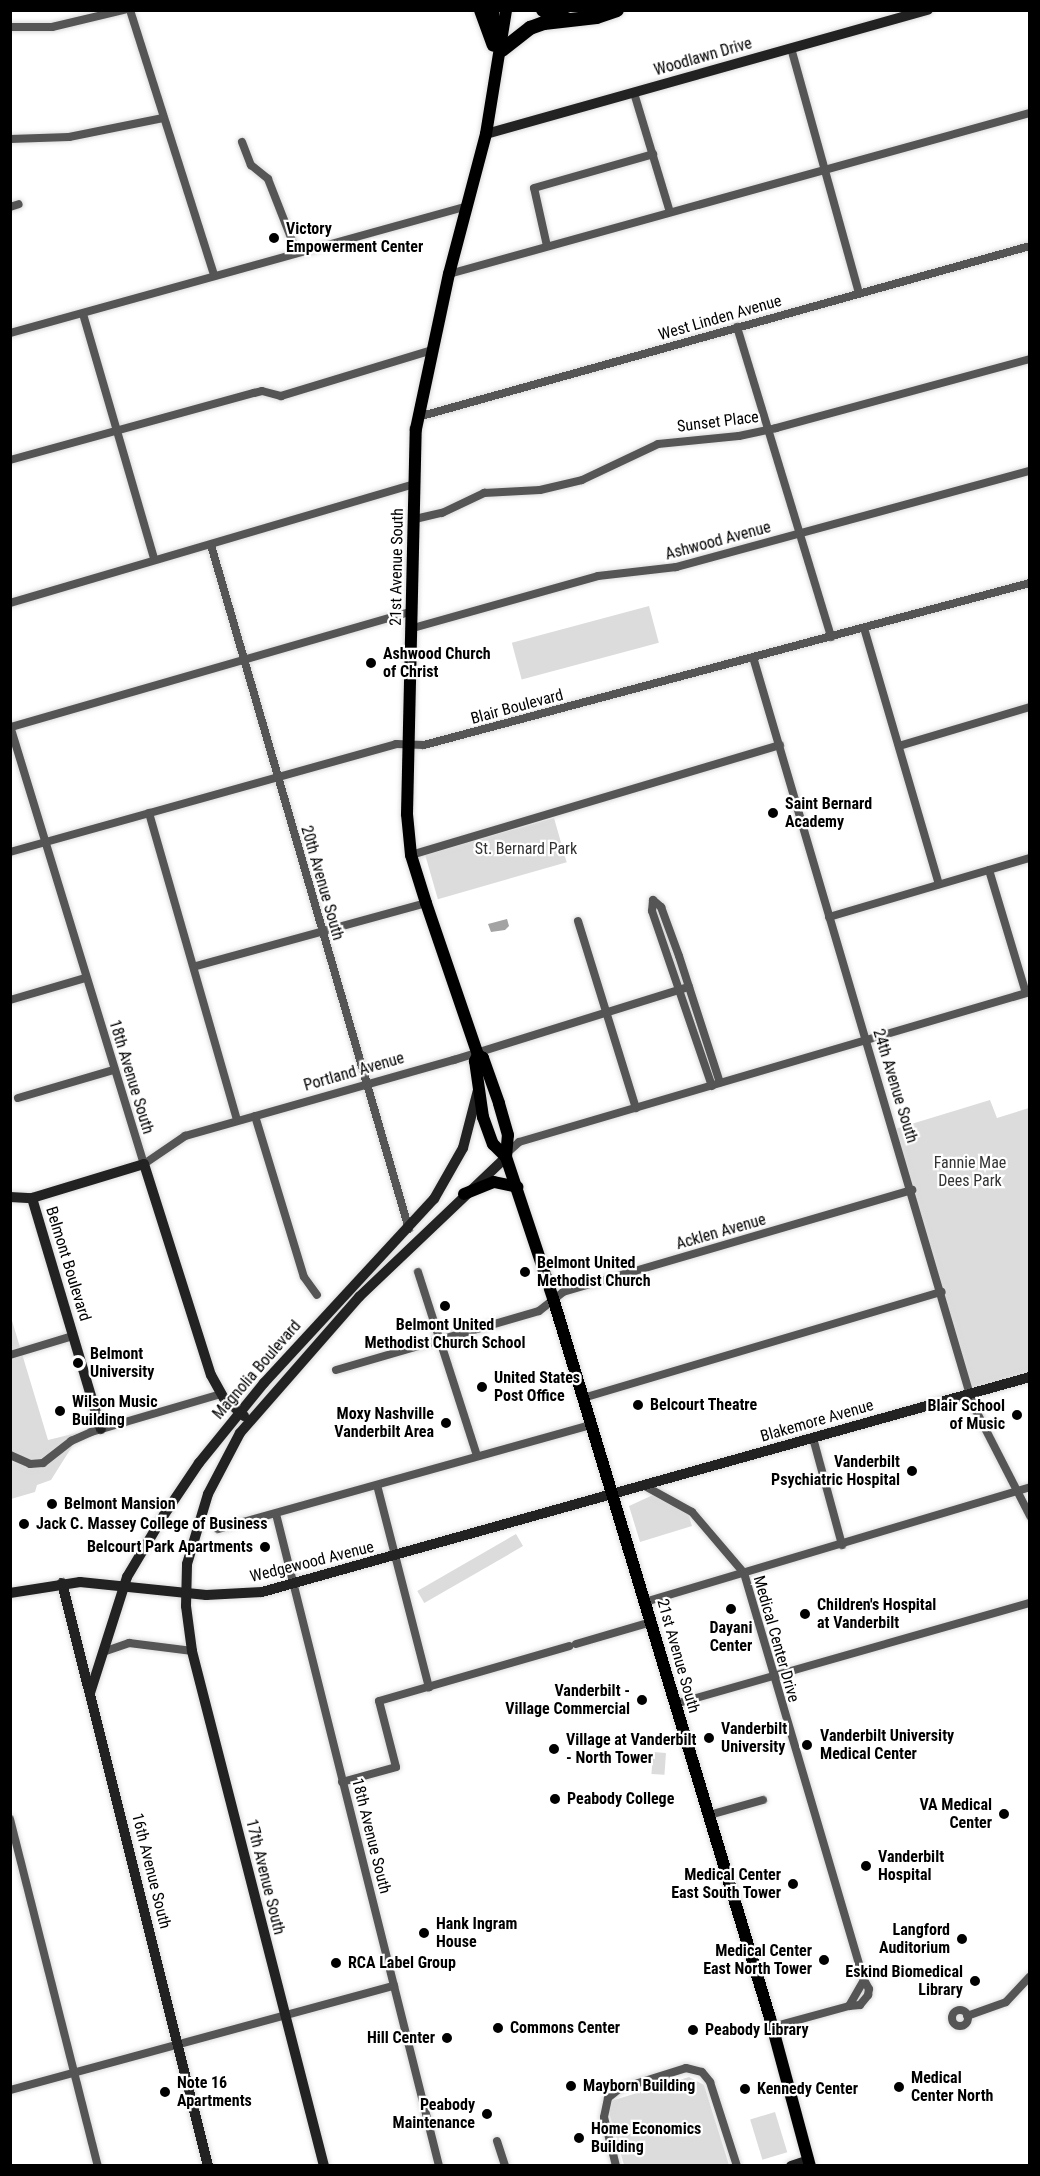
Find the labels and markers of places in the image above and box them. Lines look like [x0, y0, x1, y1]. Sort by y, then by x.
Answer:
place label: Victory Empowerment Center [286, 219, 423, 257]
marker: Victory Empowerment Center [267, 231, 281, 245]
place label: Ashwood Church of Christ [383, 644, 491, 682]
marker: Ashwood Church of Christ [364, 656, 378, 670]
place label: Saint Bernard Academy [785, 794, 872, 832]
marker: Saint Bernard Academy [766, 806, 780, 820]
place label: Belmont United Methodist Church [537, 1253, 651, 1291]
marker: Belmont United Methodist Church [518, 1265, 532, 1279]
marker: Belmont United Methodist Church School [438, 1299, 452, 1313]
place label: Belmont United Methodist Church School [364, 1315, 526, 1353]
place label: Belmont University [90, 1344, 154, 1382]
marker: Belmont University [71, 1356, 85, 1370]
place label: United States Post Office [494, 1368, 580, 1406]
marker: United States Post Office [475, 1380, 489, 1394]
place label: Wilson Music Building [72, 1392, 158, 1430]
place label: Belcourt Theatre [650, 1395, 758, 1415]
place label: Blair School of Music [928, 1396, 1005, 1434]
marker: Belcourt Theatre [631, 1398, 645, 1412]
marker: Wilson Music Building [53, 1404, 67, 1418]
place label: Moxy Nashville Vanderbilt Area [334, 1404, 434, 1442]
marker: Blair School of Music [1010, 1408, 1024, 1422]
marker: Moxy Nashville Vanderbilt Area [439, 1416, 453, 1430]
place label: Vanderbilt Psychiatric Hospital [771, 1452, 900, 1490]
marker: Vanderbilt Psychiatric Hospital [905, 1464, 919, 1478]
place label: Belmont Mansion [64, 1494, 176, 1514]
marker: Belmont Mansion [45, 1497, 59, 1511]
place label: Jack C. Massey College of Business [36, 1514, 267, 1534]
marker: Jack C. Massey College of Business [17, 1517, 31, 1531]
place label: Belcourt Park Apartments [87, 1537, 253, 1557]
marker: Belcourt Park Apartments [258, 1540, 272, 1554]
place label: Children's Hospital at Vanderbilt [817, 1595, 936, 1633]
marker: Dayani Center [724, 1602, 738, 1616]
marker: Children's Hospital at Vanderbilt [798, 1607, 812, 1621]
place label: Dayani Center [710, 1618, 752, 1656]
place label: Vanderbilt - Village Commercial [505, 1681, 630, 1719]
marker: Vanderbilt - Village Commercial [635, 1693, 649, 1707]
place label: Vanderbilt University [721, 1719, 787, 1757]
place label: Vanderbilt University Medical Center [820, 1726, 954, 1764]
place label: Village at Vanderbilt - North Tower [566, 1730, 696, 1768]
marker: Vanderbilt University [702, 1731, 716, 1745]
marker: Vanderbilt University Medical Center [798, 1736, 816, 1754]
marker: Village at Vanderbilt - North Tower [547, 1742, 561, 1756]
place label: Peabody College [567, 1789, 674, 1809]
marker: Peabody College [548, 1792, 562, 1806]
place label: VA Medical Center [919, 1795, 992, 1833]
marker: VA Medical Center [997, 1807, 1011, 1821]
place label: Vanderbilt Hospital [878, 1847, 944, 1885]
marker: Vanderbilt Hospital [859, 1859, 873, 1873]
place label: Medical Center East South Tower [671, 1865, 781, 1903]
marker: Medical Center East South Tower [786, 1877, 800, 1891]
place label: Hank Ingram House [436, 1914, 517, 1952]
place label: Langford Auditorium [879, 1920, 950, 1958]
marker: Hank Ingram House [417, 1926, 431, 1940]
marker: Langford Auditorium [955, 1932, 969, 1946]
place label: Medical Center East North Tower [703, 1941, 812, 1979]
place label: RCA Label Group [348, 1953, 456, 1973]
marker: Medical Center East North Tower [817, 1953, 831, 1967]
marker: RCA Label Group [329, 1956, 343, 1970]
place label: Eskind Biomedical Library [845, 1962, 963, 2000]
marker: Eskind Biomedical Library [968, 1974, 982, 1988]
place label: Commons Center [510, 2018, 620, 2038]
place label: Peabody Library [705, 2020, 809, 2040]
marker: Commons Center [491, 2021, 505, 2035]
marker: Peabody Library [686, 2023, 700, 2037]
place label: Hill Center [367, 2028, 435, 2048]
marker: Hill Center [440, 2031, 454, 2045]
place label: Medical Center North [911, 2068, 993, 2106]
place label: Note 16 Apartments [177, 2073, 252, 2111]
place label: Mayborn Building [583, 2076, 695, 2096]
marker: Mayborn Building [564, 2079, 578, 2093]
place label: Kennedy Center [757, 2079, 858, 2099]
marker: Medical Center North [892, 2080, 906, 2094]
marker: Kennedy Center [738, 2082, 752, 2096]
marker: Note 16 Apartments [158, 2085, 172, 2099]
place label: Peabody Maintenance [393, 2095, 475, 2133]
marker: Peabody Maintenance [480, 2107, 494, 2121]
place label: Home Economics Building [591, 2119, 701, 2157]
marker: Home Economics Building [572, 2131, 586, 2145]

